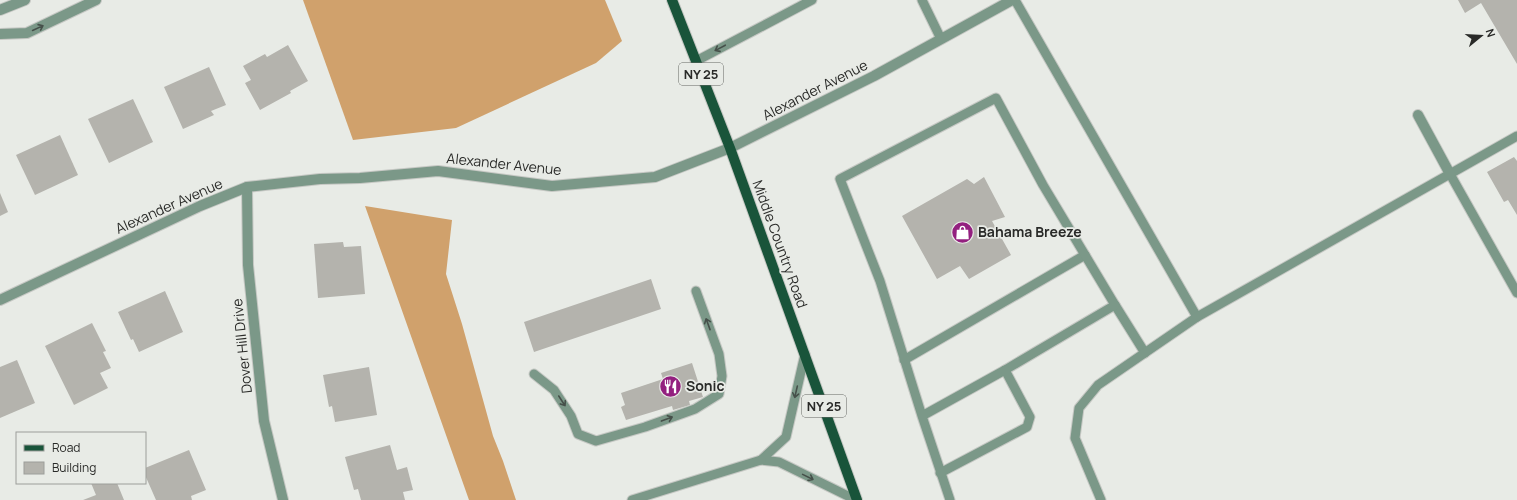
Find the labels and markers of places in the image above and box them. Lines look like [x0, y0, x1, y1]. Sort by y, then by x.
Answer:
shop icon: Bahama Breeze [949, 219, 975, 245]
place label: Bahama Breeze [978, 222, 1082, 241]
restaurant icon: Sonic [658, 373, 684, 399]
place label: Sonic [686, 376, 725, 395]

